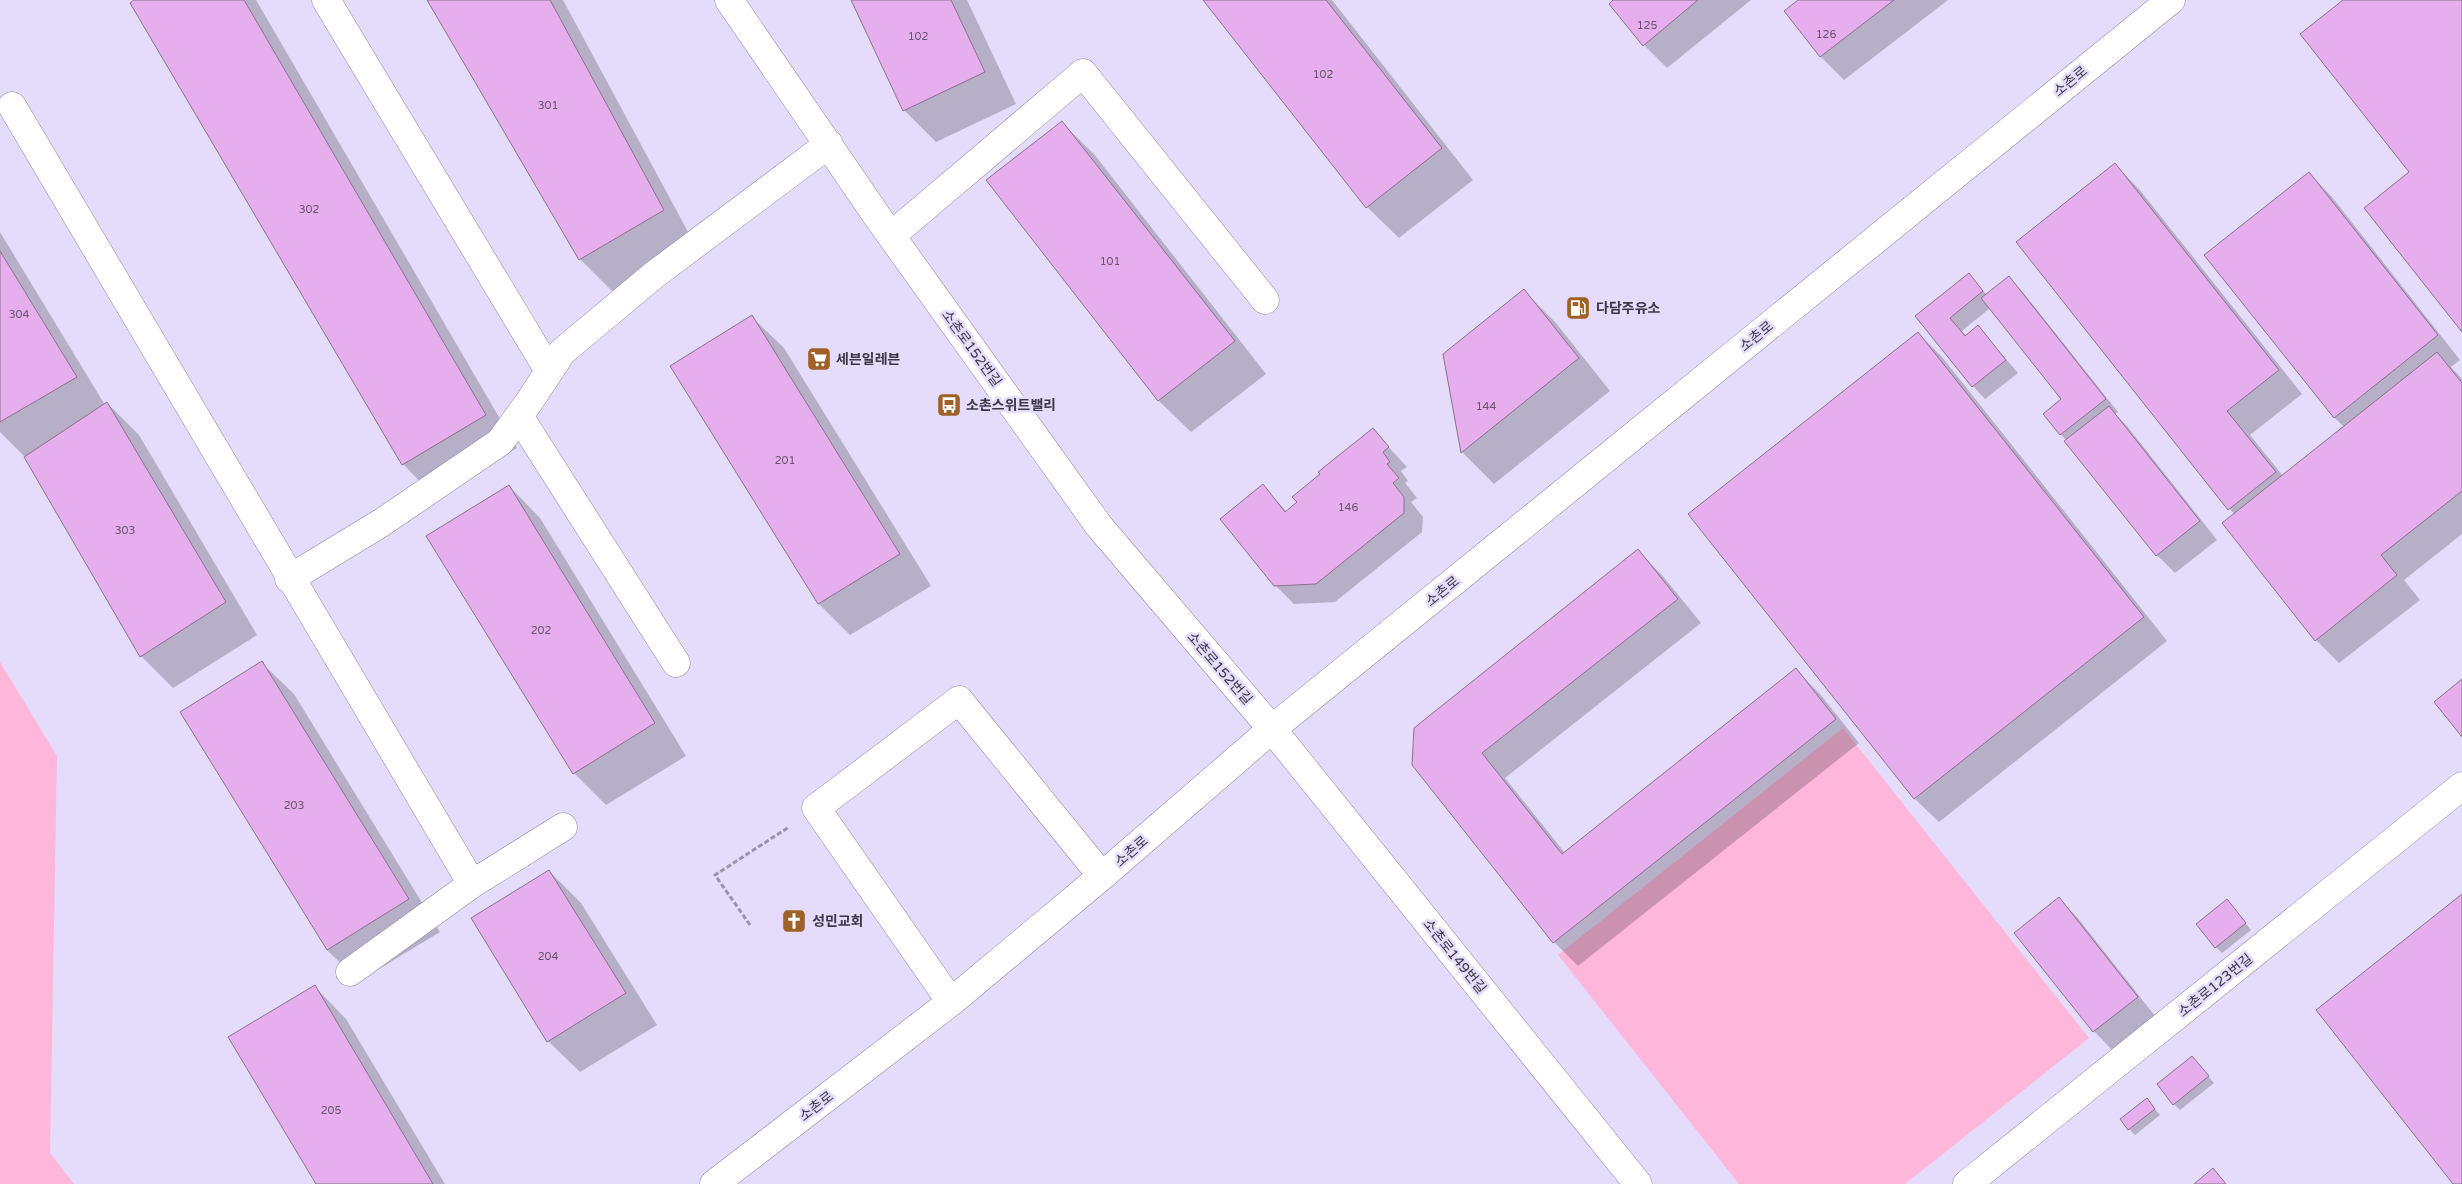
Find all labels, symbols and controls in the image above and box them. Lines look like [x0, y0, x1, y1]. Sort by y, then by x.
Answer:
house number: 125 [1637, 19, 1657, 32]
house number: 126 [1816, 28, 1836, 41]
house number: 102 [908, 30, 928, 43]
street label: 소촌로 [2050, 63, 2091, 100]
house number: 102 [1313, 68, 1333, 81]
house number: 301 [538, 99, 558, 112]
house number: 302 [299, 203, 319, 216]
house number: 101 [1100, 255, 1120, 268]
fuel station icon: 다담주유소 [1565, 295, 1591, 321]
place label: 다담주유소 [1596, 300, 1661, 317]
street label: 소촌로152번길 [938, 307, 1005, 390]
house number: 304 [9, 308, 29, 321]
street label: 소촌로 [1736, 318, 1777, 355]
supermarket icon: 세븐일레븐 [806, 346, 832, 372]
place label: 세븐일레븐 [836, 351, 901, 368]
bus stop icon: 소촌스위트밸리 [936, 392, 962, 418]
place label: 소촌스위트밸리 [966, 397, 1056, 414]
house number: 144 [1476, 400, 1496, 413]
house number: 201 [775, 454, 795, 467]
house number: 146 [1338, 501, 1358, 514]
house number: 303 [115, 524, 135, 537]
street label: 소촌로 [1422, 573, 1463, 610]
house number: 202 [531, 624, 551, 637]
street label: 소촌로152번길 [1183, 628, 1256, 708]
house number: 203 [284, 799, 304, 812]
street label: 소촌로 [1111, 832, 1152, 870]
church icon: 성민교회 [781, 908, 807, 934]
place label: 성민교회 [812, 913, 864, 930]
street label: 소촌로149번길 [1419, 916, 1490, 997]
house number: 204 [538, 950, 558, 963]
street label: 소촌로123번길 [2175, 950, 2256, 1021]
street label: 소촌로 [796, 1088, 837, 1125]
house number: 205 [321, 1104, 341, 1117]

